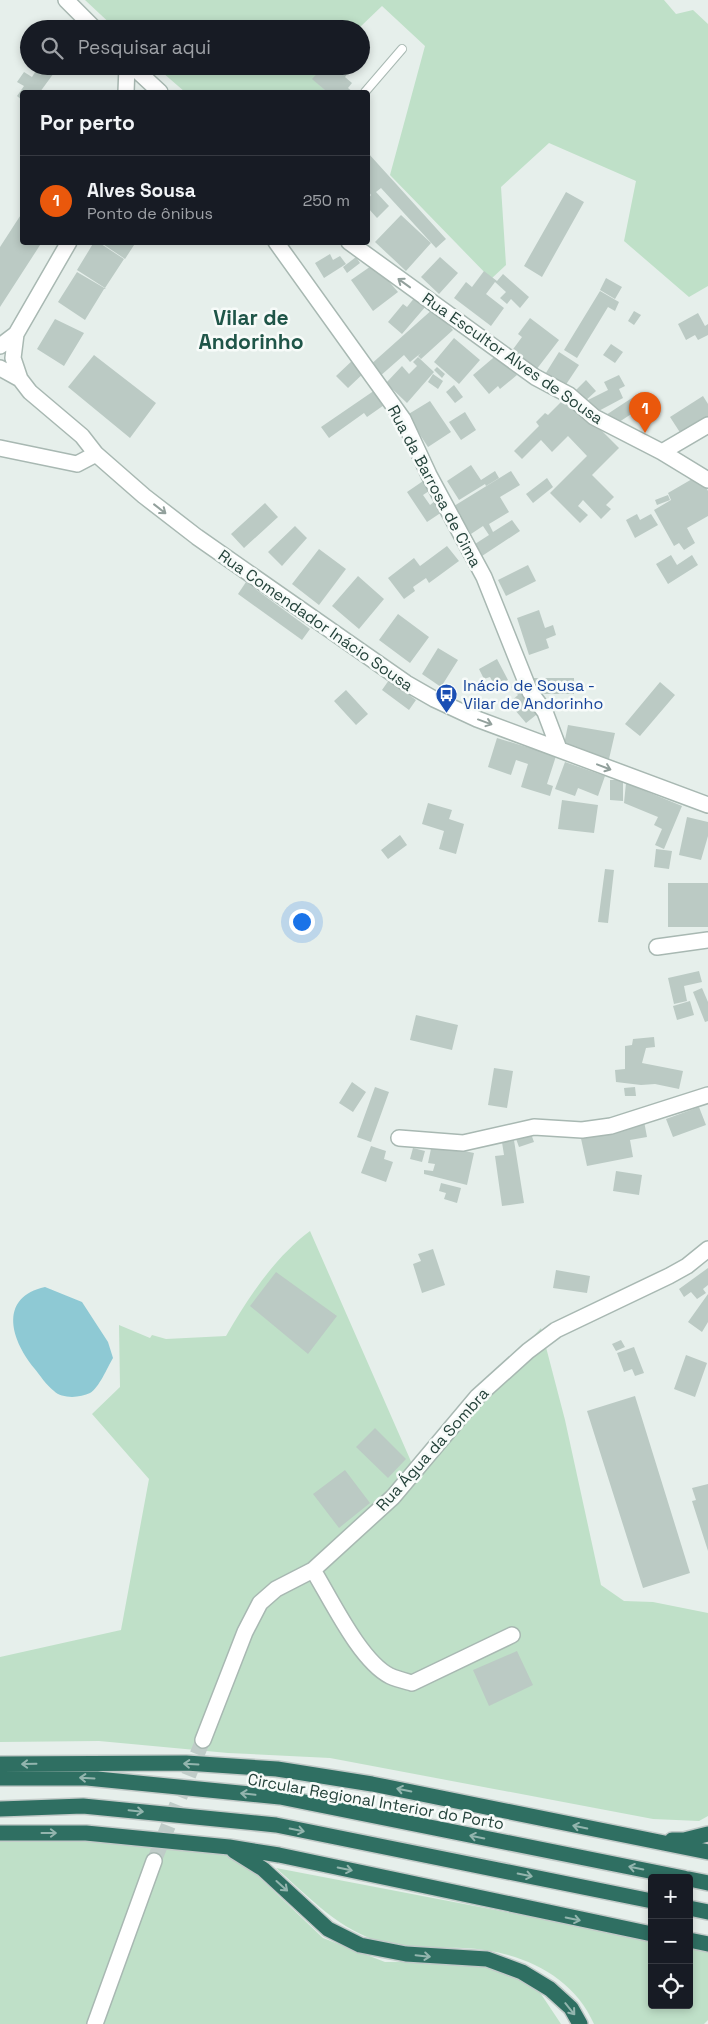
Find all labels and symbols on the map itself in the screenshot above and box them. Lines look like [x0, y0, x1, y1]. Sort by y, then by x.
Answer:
one-way arrow [398, 277, 411, 288]
street label: Rua Escultor Alves de Sousa [418, 288, 607, 429]
district label: Vilar de Andorinho [198, 304, 304, 355]
pin: 1 [629, 392, 661, 433]
street label: Rua da Barrosa de Cima [383, 401, 486, 571]
one-way arrow [153, 503, 166, 514]
street label: Rua Comendador Inácio Sousa [214, 545, 417, 696]
place label: Inácio de Sousa - Vilar de Andorinho [463, 675, 603, 714]
bus stop icon: Inácio de Sousa - Vilar de Andorinho [435, 682, 459, 713]
one-way arrow [477, 718, 492, 727]
one-way arrow [596, 762, 611, 772]
your location [289, 909, 315, 935]
street label: Rua Água da Sombra [371, 1383, 493, 1515]
one-way arrow [21, 1759, 37, 1769]
one-way arrow [183, 1759, 199, 1768]
street label: Circular Regional Interior do Porto [246, 1769, 506, 1834]
one-way arrow [79, 1774, 95, 1783]
one-way arrow [397, 1785, 413, 1794]
one-way arrow [241, 1789, 257, 1799]
one-way arrow [128, 1807, 144, 1816]
one-way arrow [573, 1821, 589, 1831]
one-way arrow [289, 1825, 305, 1835]
one-way arrow [40, 1828, 56, 1838]
one-way arrow [469, 1831, 485, 1841]
one-way arrow [629, 1863, 645, 1873]
one-way arrow [337, 1865, 353, 1874]
one-way arrow [517, 1871, 533, 1881]
one-way arrow [275, 1880, 288, 1892]
one-way arrow [564, 1914, 580, 1924]
one-way arrow [415, 1951, 431, 1961]
one-way arrow [565, 2002, 575, 2016]

